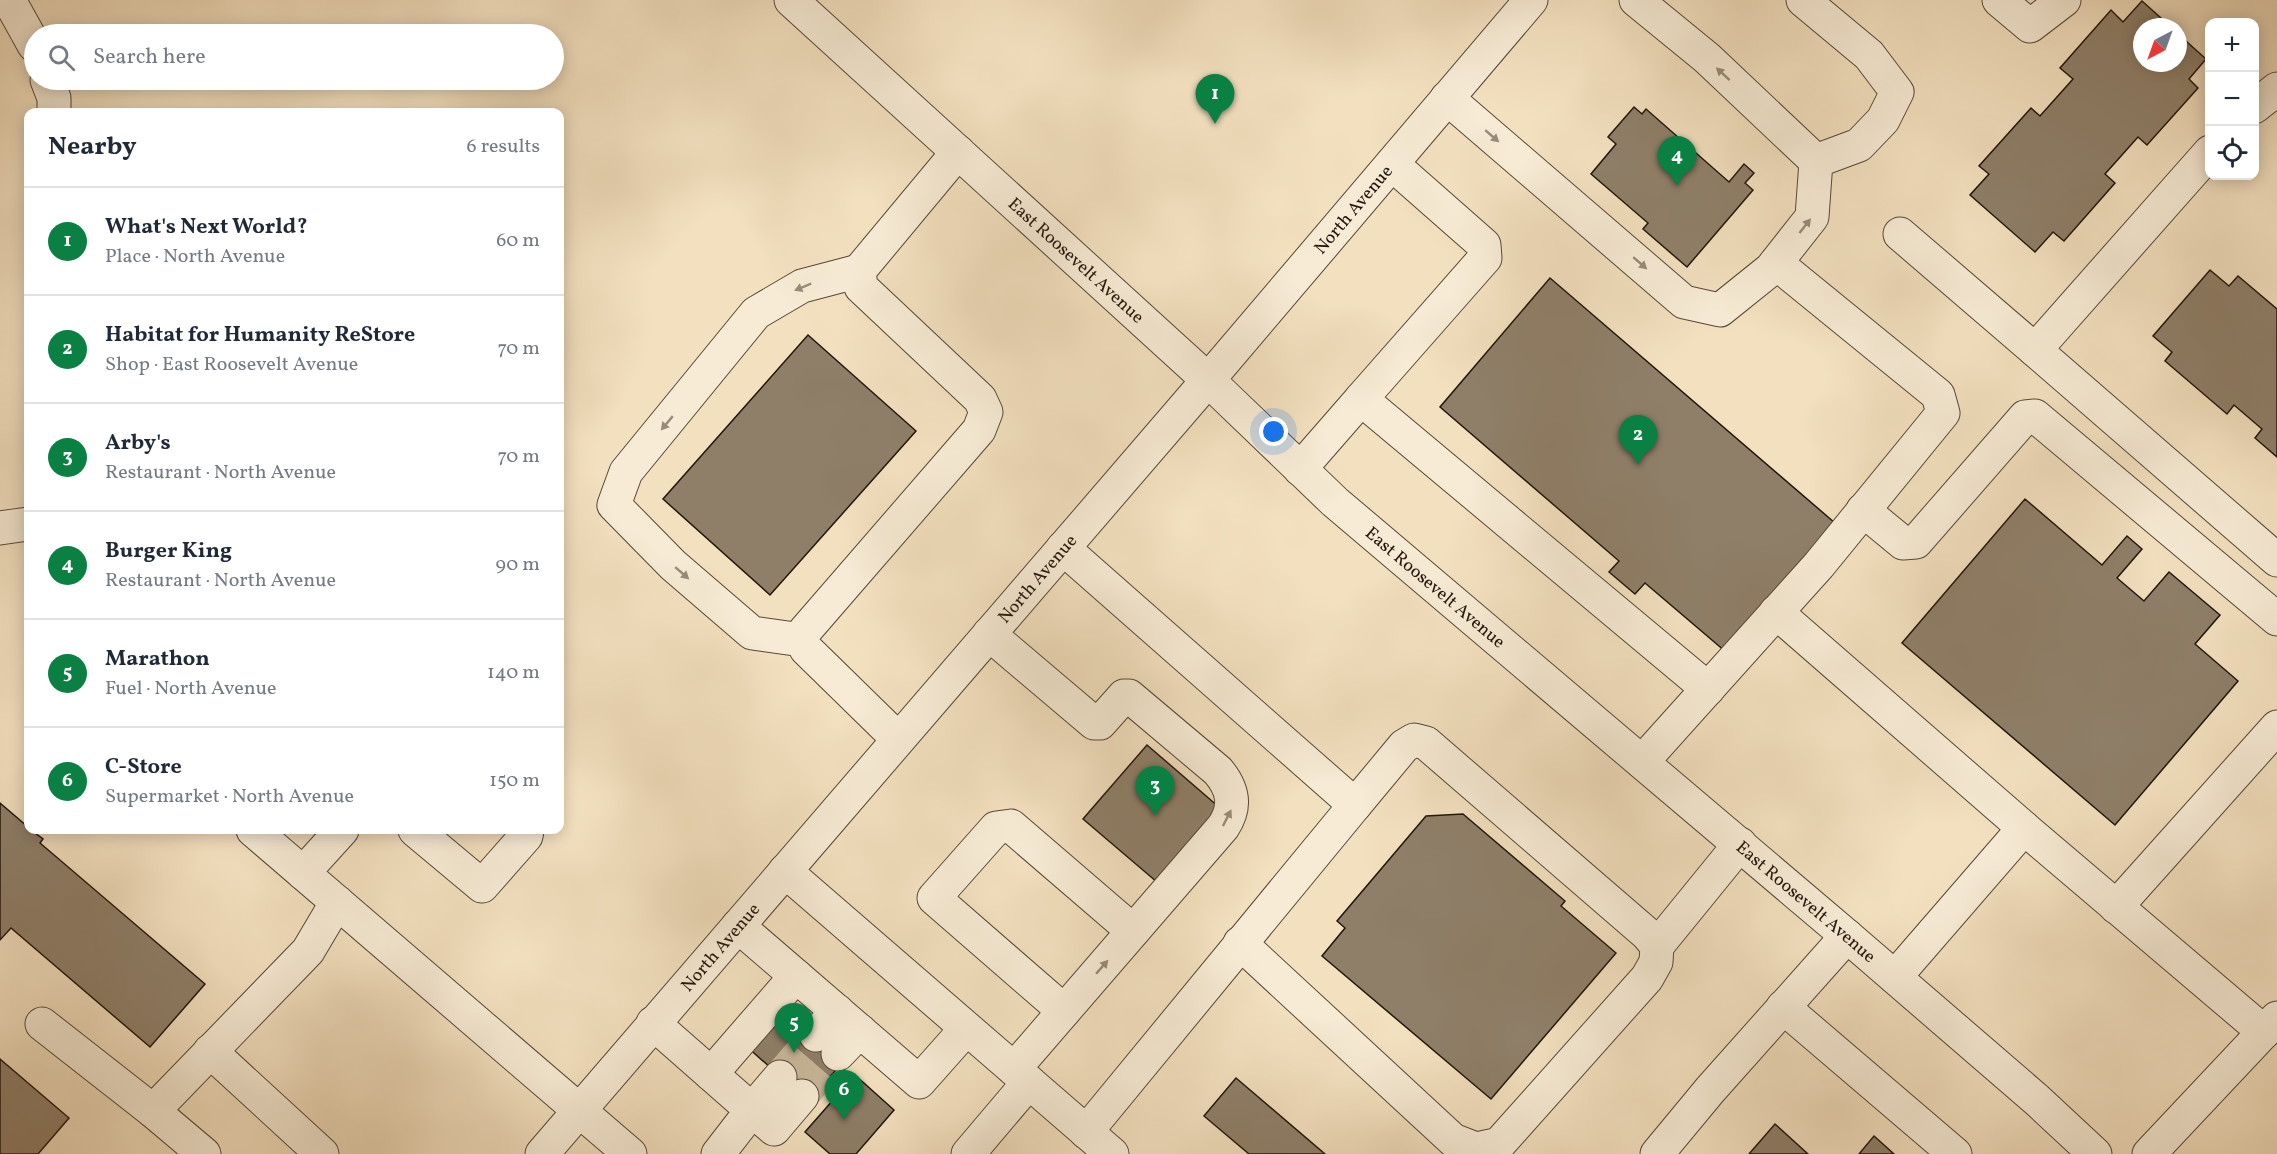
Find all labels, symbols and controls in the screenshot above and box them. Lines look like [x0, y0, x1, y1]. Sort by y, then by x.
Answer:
north arrow [2133, 18, 2187, 72]
map controls [2205, 18, 2259, 180]
button: + [2205, 18, 2259, 72]
search box [24, 24, 564, 90]
icon: search [45, 41, 78, 74]
text: Search here [93, 42, 206, 73]
one-way arrow [1717, 67, 1731, 81]
button: − [2205, 72, 2259, 126]
pin: 1 [1196, 74, 1234, 124]
button: locate [2205, 126, 2259, 180]
text: Nearby [48, 129, 137, 165]
one-way arrow [1484, 130, 1500, 143]
text: 6 results [467, 133, 540, 161]
pin: 4 [1658, 136, 1696, 186]
street label: North Avenue [1309, 160, 1399, 260]
street label: East Roosevelt Avenue [1002, 192, 1149, 330]
text: What's Next World? [105, 212, 308, 243]
one-way arrow [1799, 218, 1812, 234]
text: 1 [63, 227, 72, 255]
text: 60 m [496, 227, 540, 255]
text: Place · North Avenue [105, 243, 285, 271]
one-way arrow [1632, 256, 1647, 269]
one-way arrow [793, 282, 811, 292]
text: Habitat for Humanity ReStore [105, 320, 415, 351]
text: 2 [62, 335, 73, 363]
text: 70 m [497, 335, 540, 363]
text: Shop · East Roosevelt Avenue [105, 351, 358, 379]
one-way arrow [661, 415, 674, 431]
pin: 2 [1618, 416, 1658, 465]
your location [1259, 417, 1288, 446]
text: Arby's [105, 428, 171, 459]
text: 3 [62, 443, 73, 471]
text: 70 m [497, 443, 540, 471]
text: Restaurant · North Avenue [105, 459, 336, 487]
street label: East Roosevelt Avenue [1359, 522, 1510, 655]
street label: North Avenue [993, 530, 1084, 630]
text: Burger King [105, 536, 232, 567]
text: 4 [61, 551, 74, 579]
text: 90 m [496, 551, 540, 579]
one-way arrow [674, 566, 689, 579]
text: Restaurant · North Avenue [105, 567, 336, 595]
text: Marathon [105, 644, 210, 675]
text: 5 [63, 659, 72, 687]
text: 140 m [487, 659, 540, 687]
text: Fuel · North Avenue [105, 675, 277, 703]
text: C-Store [105, 752, 182, 783]
pin: 3 [1136, 766, 1174, 816]
text: 6 [62, 767, 73, 795]
text: 150 m [489, 767, 540, 795]
text: Supermarket · North Avenue [105, 783, 354, 811]
one-way arrow [1222, 809, 1232, 827]
street label: East Roosevelt Avenue [1730, 836, 1881, 969]
street label: North Avenue [676, 898, 767, 998]
one-way arrow [1096, 959, 1109, 975]
pin: 5 [774, 1004, 814, 1053]
pin: 6 [824, 1070, 864, 1120]

